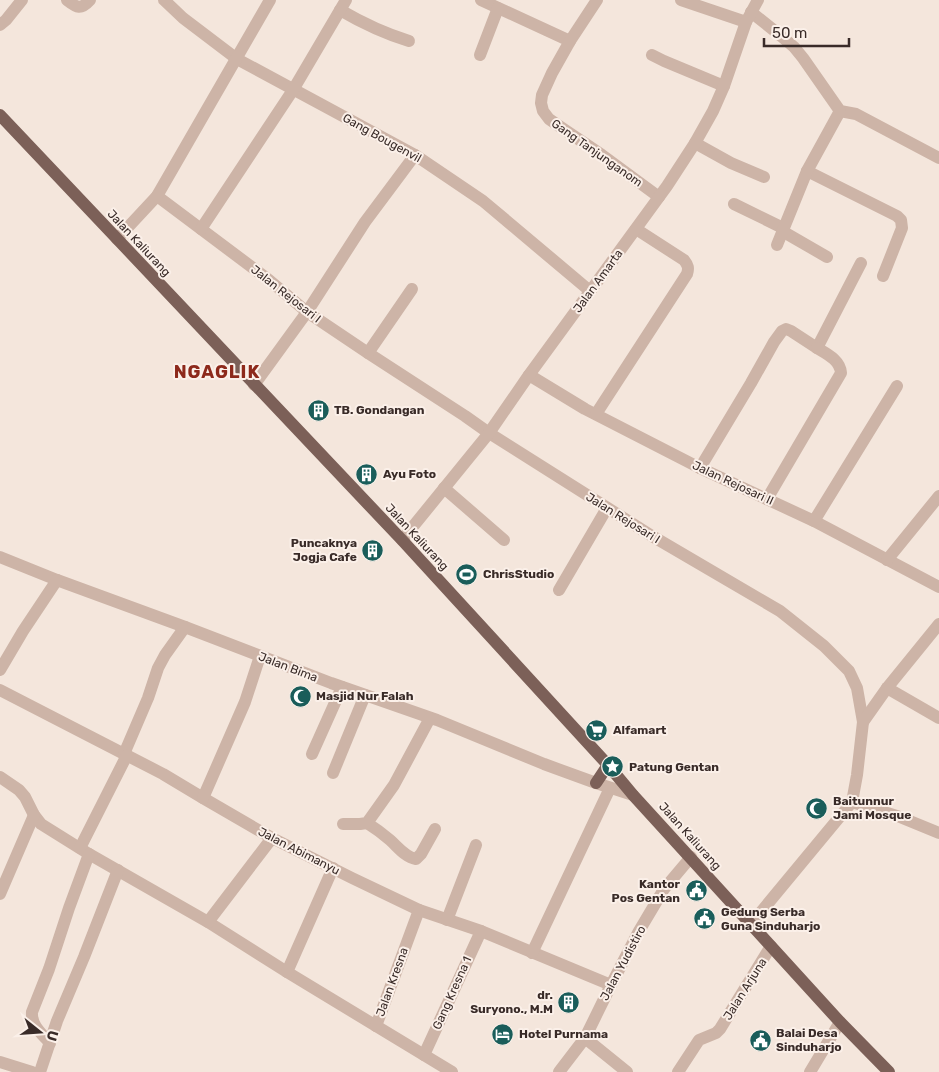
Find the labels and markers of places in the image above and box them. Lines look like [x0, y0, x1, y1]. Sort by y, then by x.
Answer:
building icon: TB. Gondangan [306, 398, 330, 422]
place label: TB. Gondangan [334, 403, 425, 417]
building icon: Ayu Foto [355, 462, 379, 486]
place label: Ayu Foto [383, 467, 436, 481]
place label: Puncaknya Jogja Cafe [291, 536, 357, 564]
building icon: Puncaknya Jogja Cafe [361, 538, 385, 562]
sports icon: ChrisStudio [455, 562, 479, 586]
place label: ChrisStudio [483, 567, 554, 581]
mosque icon: Masjid Nur Falah [288, 684, 312, 708]
place label: Masjid Nur Falah [316, 689, 414, 703]
supermarket icon: Alfamart [585, 718, 609, 742]
place label: Alfamart [613, 723, 667, 737]
place icon: Patung Gentan [601, 755, 625, 779]
place label: Patung Gentan [629, 760, 719, 774]
place label: Baitunnur Jami Mosque [833, 794, 911, 822]
mosque icon: Baitunnur Jami Mosque [805, 796, 829, 820]
place label: Kantor Pos Gentan [612, 877, 681, 905]
public building icon: Kantor Pos Gentan [684, 879, 708, 903]
place label: Gedung Serba Guna Sinduharjo [721, 905, 820, 933]
public building icon: Gedung Serba Guna Sinduharjo [693, 907, 717, 931]
place label: dr. Suryono., M.M [470, 988, 553, 1016]
building icon: dr. Suryono., M.M [557, 990, 581, 1014]
hotel icon: Hotel Purnama [491, 1022, 515, 1046]
place label: Balai Desa Sinduharjo [776, 1026, 842, 1054]
place label: Hotel Purnama [519, 1027, 608, 1041]
public building icon: Balai Desa Sinduharjo [748, 1028, 772, 1052]

